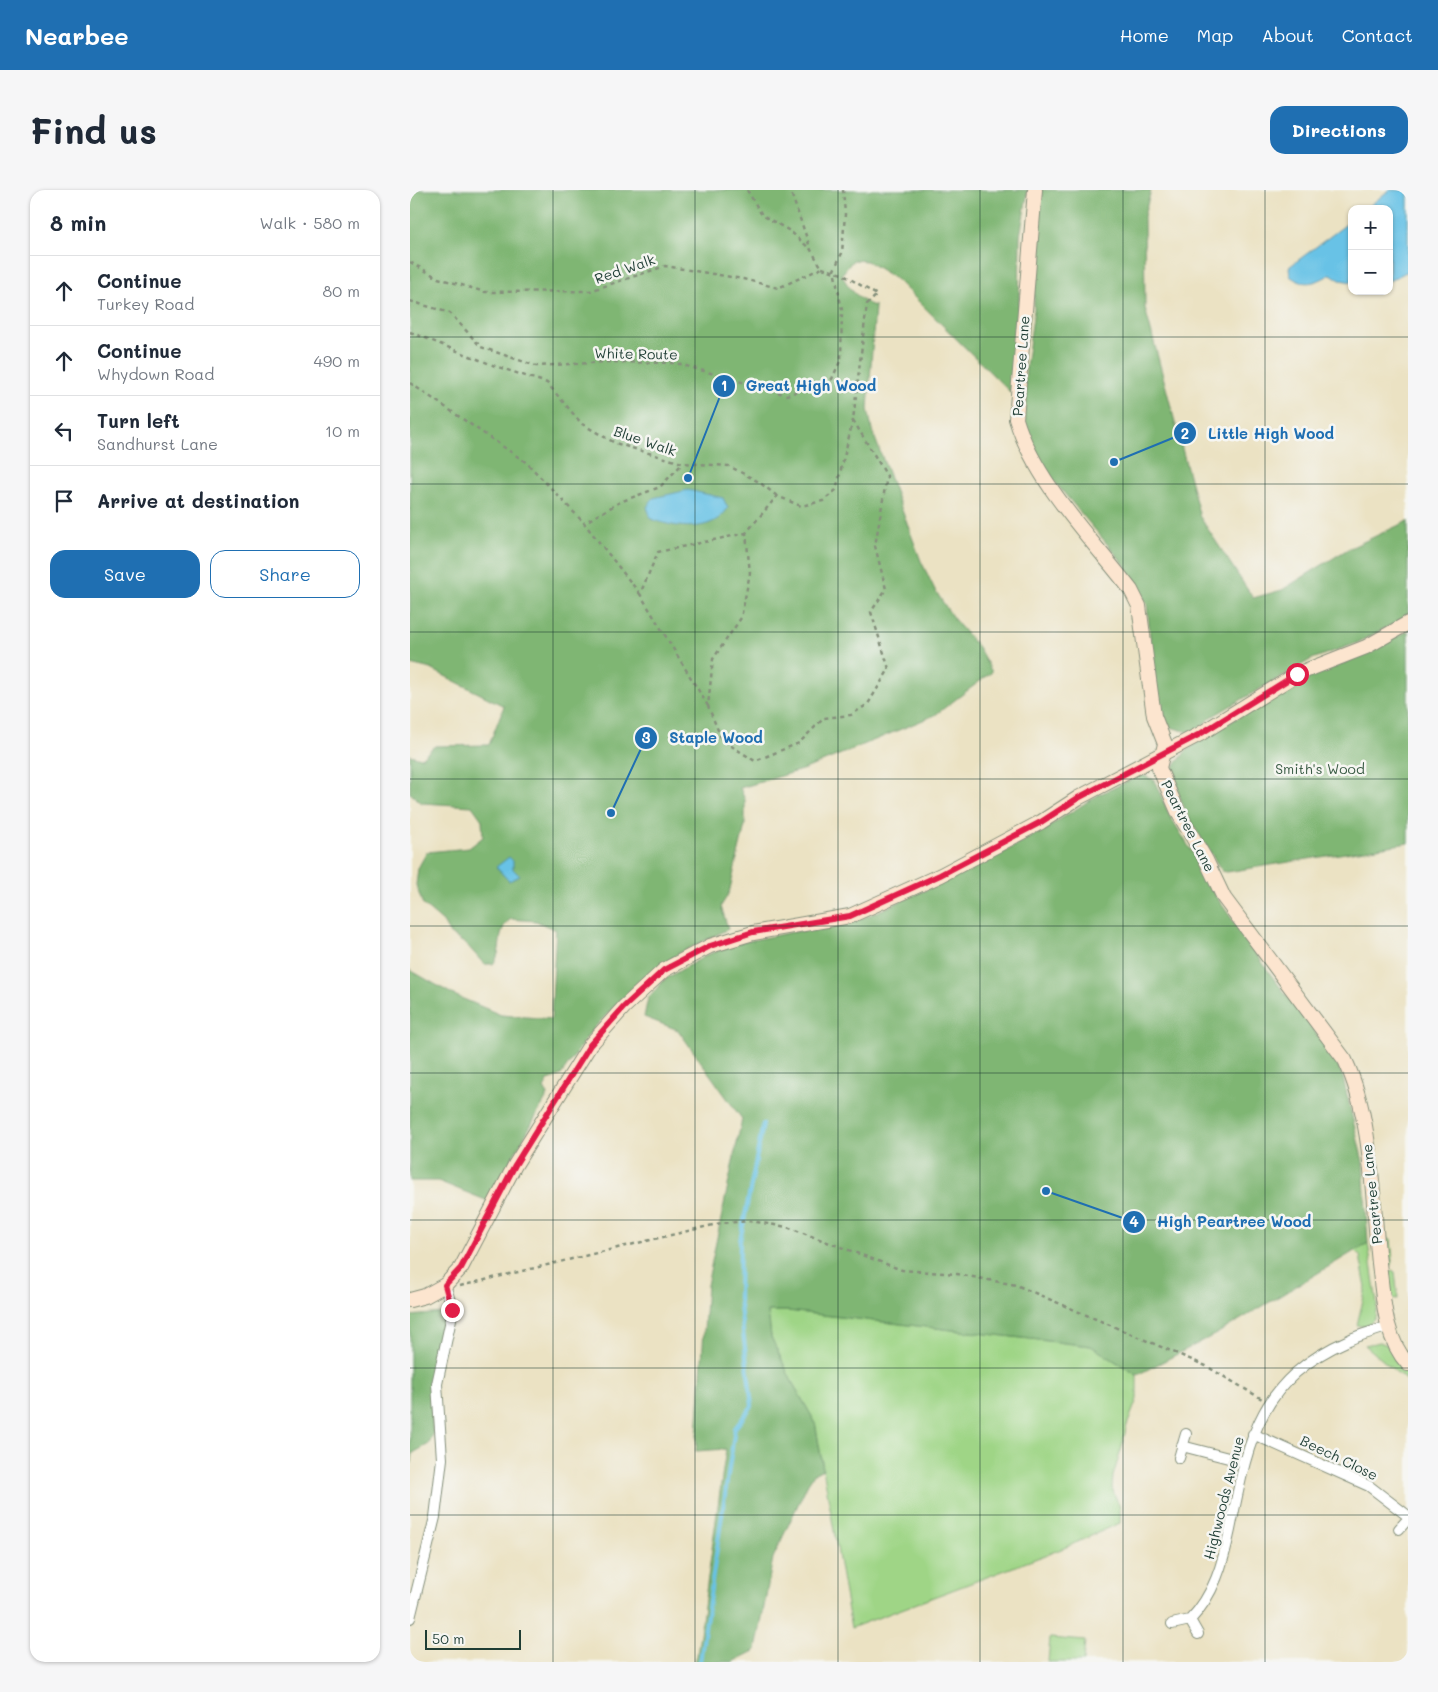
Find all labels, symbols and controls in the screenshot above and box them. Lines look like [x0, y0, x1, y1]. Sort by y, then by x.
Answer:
text: Nearbee [25, 20, 129, 51]
text: Home [1120, 23, 1169, 47]
text: Map [1197, 23, 1233, 47]
text: About [1261, 23, 1314, 47]
text: Contact [1342, 23, 1413, 47]
button: Directions [1270, 106, 1408, 154]
text: Find us [30, 107, 157, 153]
map controls [1348, 205, 1393, 295]
button: + [1348, 205, 1393, 250]
text: 8 min [50, 209, 106, 236]
text: Walk · 580 m [260, 212, 360, 233]
street label: Red Walk [592, 249, 658, 288]
button: − [1348, 250, 1393, 295]
text: Continue [97, 268, 182, 293]
icon: ahead [50, 277, 78, 305]
text: 80 m [323, 280, 360, 301]
text: Turkey Road [97, 293, 194, 314]
street label: Peartree Lane [1008, 315, 1033, 417]
text: Continue [97, 338, 182, 363]
street label: White Route [594, 343, 678, 364]
icon: ahead [50, 347, 78, 375]
text: 490 m [313, 350, 360, 371]
text: Whydown Road [97, 363, 214, 384]
callout: Great High Wood [711, 371, 886, 401]
text: 1 [721, 375, 727, 395]
text: Great High Wood [746, 375, 877, 395]
text: Turn left [97, 408, 180, 433]
icon: left [50, 417, 78, 445]
callout: Little High Wood [1173, 418, 1344, 448]
text: 10 m [325, 420, 360, 441]
street label: Blue Walk [611, 421, 679, 460]
text: 2 [1181, 423, 1189, 443]
text: Little High Wood [1208, 423, 1335, 443]
text: Sandhurst Lane [97, 433, 218, 454]
icon: arrive [50, 487, 78, 515]
text: Arrive at destination [97, 488, 300, 513]
button: Save [50, 550, 200, 598]
button: Share [210, 550, 360, 598]
route start [1286, 663, 1309, 686]
callout: Staple Wood [634, 723, 773, 753]
text: 3 [641, 727, 651, 747]
text: Staple Wood [669, 727, 763, 747]
park label: Smith's Wood [1275, 759, 1365, 778]
street label: Peartree Lane [1157, 777, 1220, 875]
street label: Peartree Lane [1357, 1143, 1386, 1245]
callout: High Peartree Wood [1121, 1207, 1321, 1237]
text: 4 [1129, 1211, 1139, 1231]
text: High Peartree Wood [1157, 1211, 1312, 1231]
route end [441, 1299, 464, 1322]
street label: Beech Close [1297, 1431, 1381, 1484]
street label: Highwoods Avenue [1199, 1434, 1248, 1561]
scale bar [425, 1627, 521, 1650]
text: 50 m [432, 1629, 464, 1648]

